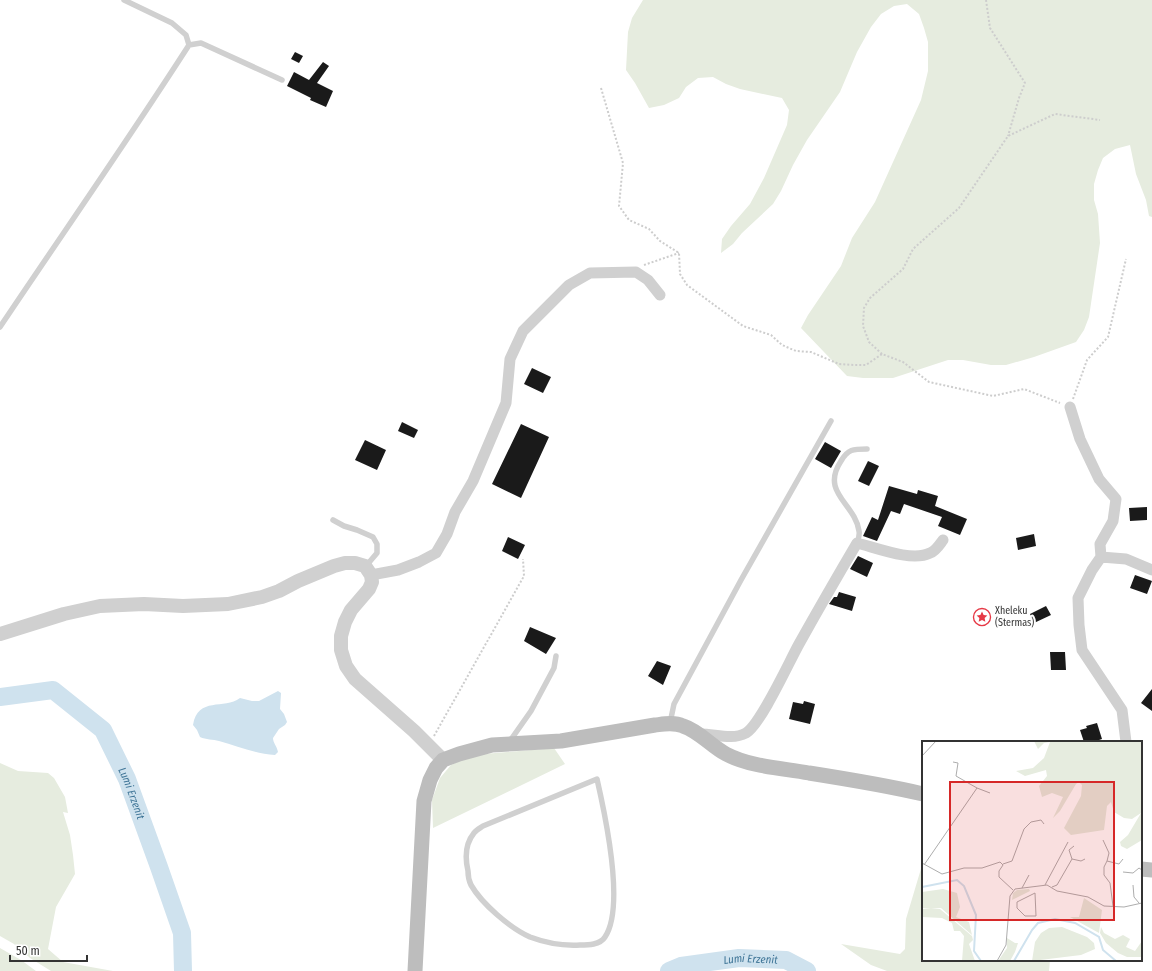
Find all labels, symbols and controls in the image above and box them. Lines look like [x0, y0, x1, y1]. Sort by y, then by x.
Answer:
place label: Xheleku (Stermas) [995, 605, 1034, 629]
place icon: Xheleku (Stermas) [972, 607, 992, 627]
inset map [922, 741, 1142, 961]
water label: Lumi Erzenit [116, 765, 148, 821]
scale bar [10, 937, 87, 963]
text: 50 m [16, 944, 40, 958]
water label: Lumi Erzenit [722, 951, 778, 967]

